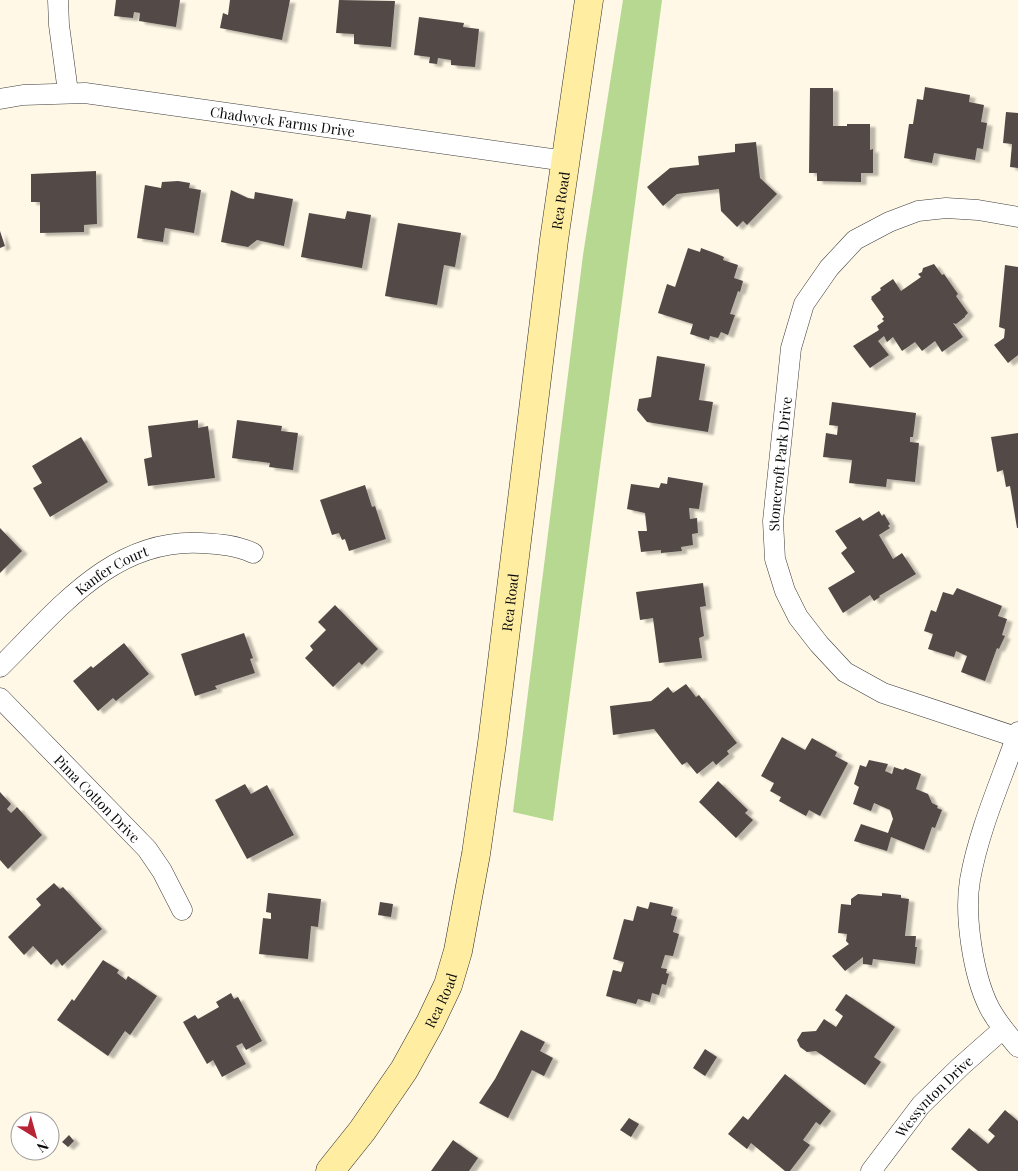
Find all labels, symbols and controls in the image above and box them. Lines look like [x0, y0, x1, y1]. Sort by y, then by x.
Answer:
street label: Chadwyck Farms Drive [209, 101, 356, 141]
street label: Rea Road [546, 170, 573, 231]
street label: Stonecroft Park Drive [763, 396, 795, 532]
street label: Kanfer Court [71, 541, 151, 599]
street label: Rea Road [496, 572, 522, 632]
street label: Pima Cotton Drive [51, 750, 145, 846]
street label: Rea Road [420, 971, 461, 1031]
street label: Wessynton Drive [890, 1051, 976, 1141]
north arrow [10, 1111, 60, 1161]
text: N [33, 1136, 53, 1157]

